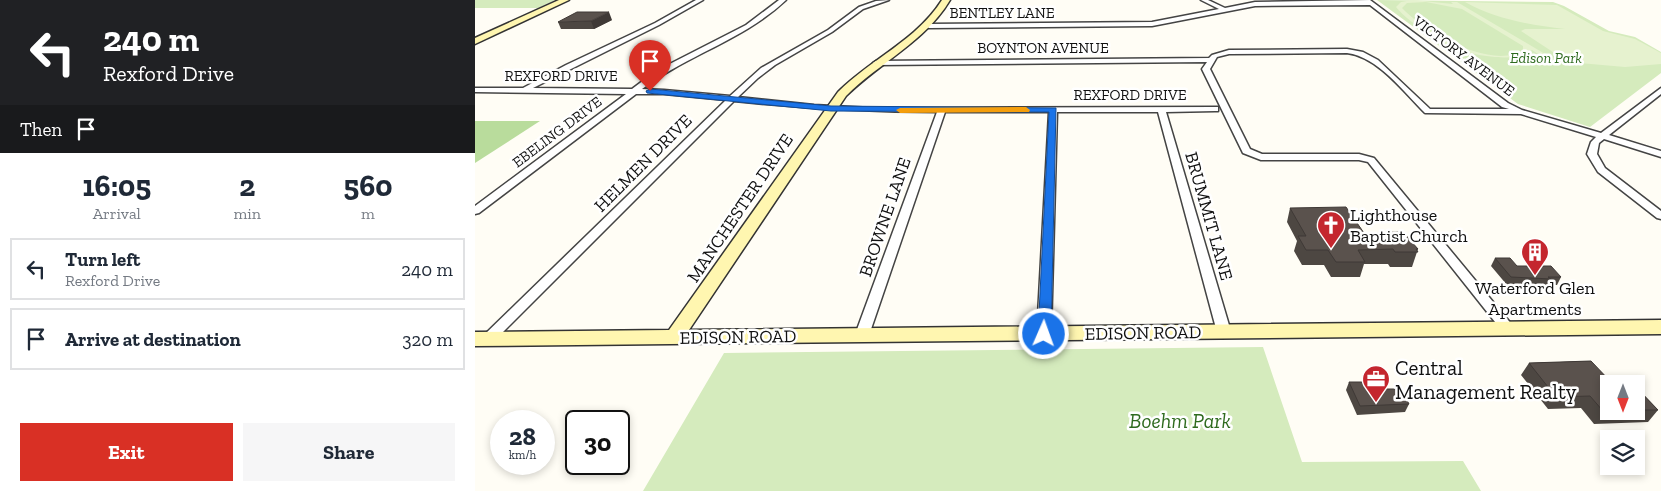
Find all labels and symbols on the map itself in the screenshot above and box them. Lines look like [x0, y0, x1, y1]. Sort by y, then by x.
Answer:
street label: BENTLEY LANE [949, 4, 1055, 22]
street label: VICTORY AVENUE [1409, 11, 1518, 100]
street label: BOYNTON AVENUE [977, 39, 1109, 57]
pin [629, 40, 671, 91]
park label: Edison Park [1510, 49, 1582, 67]
street label: REXFORD DRIVE [505, 67, 618, 85]
street label: REXFORD DRIVE [1074, 86, 1187, 104]
street label: EBELING DRIVE [509, 92, 605, 172]
street label: HELMEN DRIVE [589, 109, 697, 217]
street label: MANCHESTER DRIVE [682, 129, 798, 287]
street label: BRUMMIT LANE [1180, 149, 1238, 283]
street label: BROWNE LANE [854, 154, 916, 280]
place label: Lighthouse Baptist Church [1350, 204, 1468, 247]
church icon: Lighthouse Baptist Church [1316, 210, 1346, 249]
building icon: Waterford Glen Apartments [1520, 237, 1550, 276]
place label: Waterford Glen Apartments [1475, 277, 1596, 320]
position arrow [1017, 307, 1069, 359]
street label: EDISON ROAD [1085, 321, 1201, 345]
street label: EDISON ROAD [680, 325, 796, 349]
place label: Central Management Realty [1395, 355, 1577, 404]
office icon: Central Management Realty [1361, 364, 1391, 403]
north arrow [1600, 375, 1645, 420]
park label: Boehm Park [1129, 408, 1231, 433]
speed limit sign: 30 [565, 410, 630, 475]

